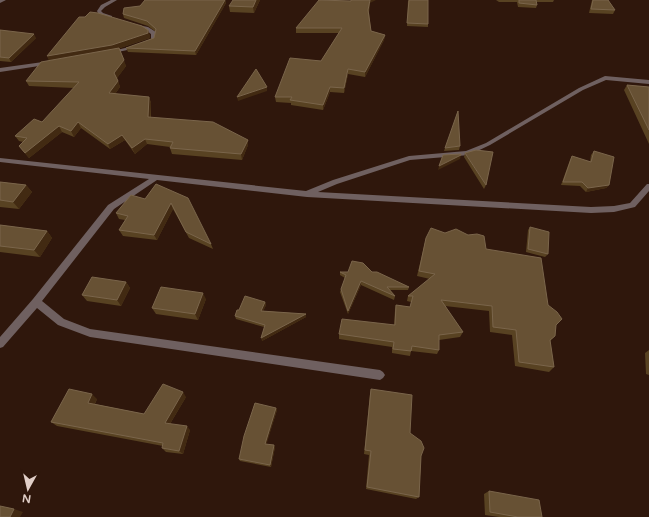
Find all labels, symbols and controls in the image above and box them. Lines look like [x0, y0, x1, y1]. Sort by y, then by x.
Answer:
north arrow [8, 469, 48, 509]
text: N [21, 491, 32, 505]

